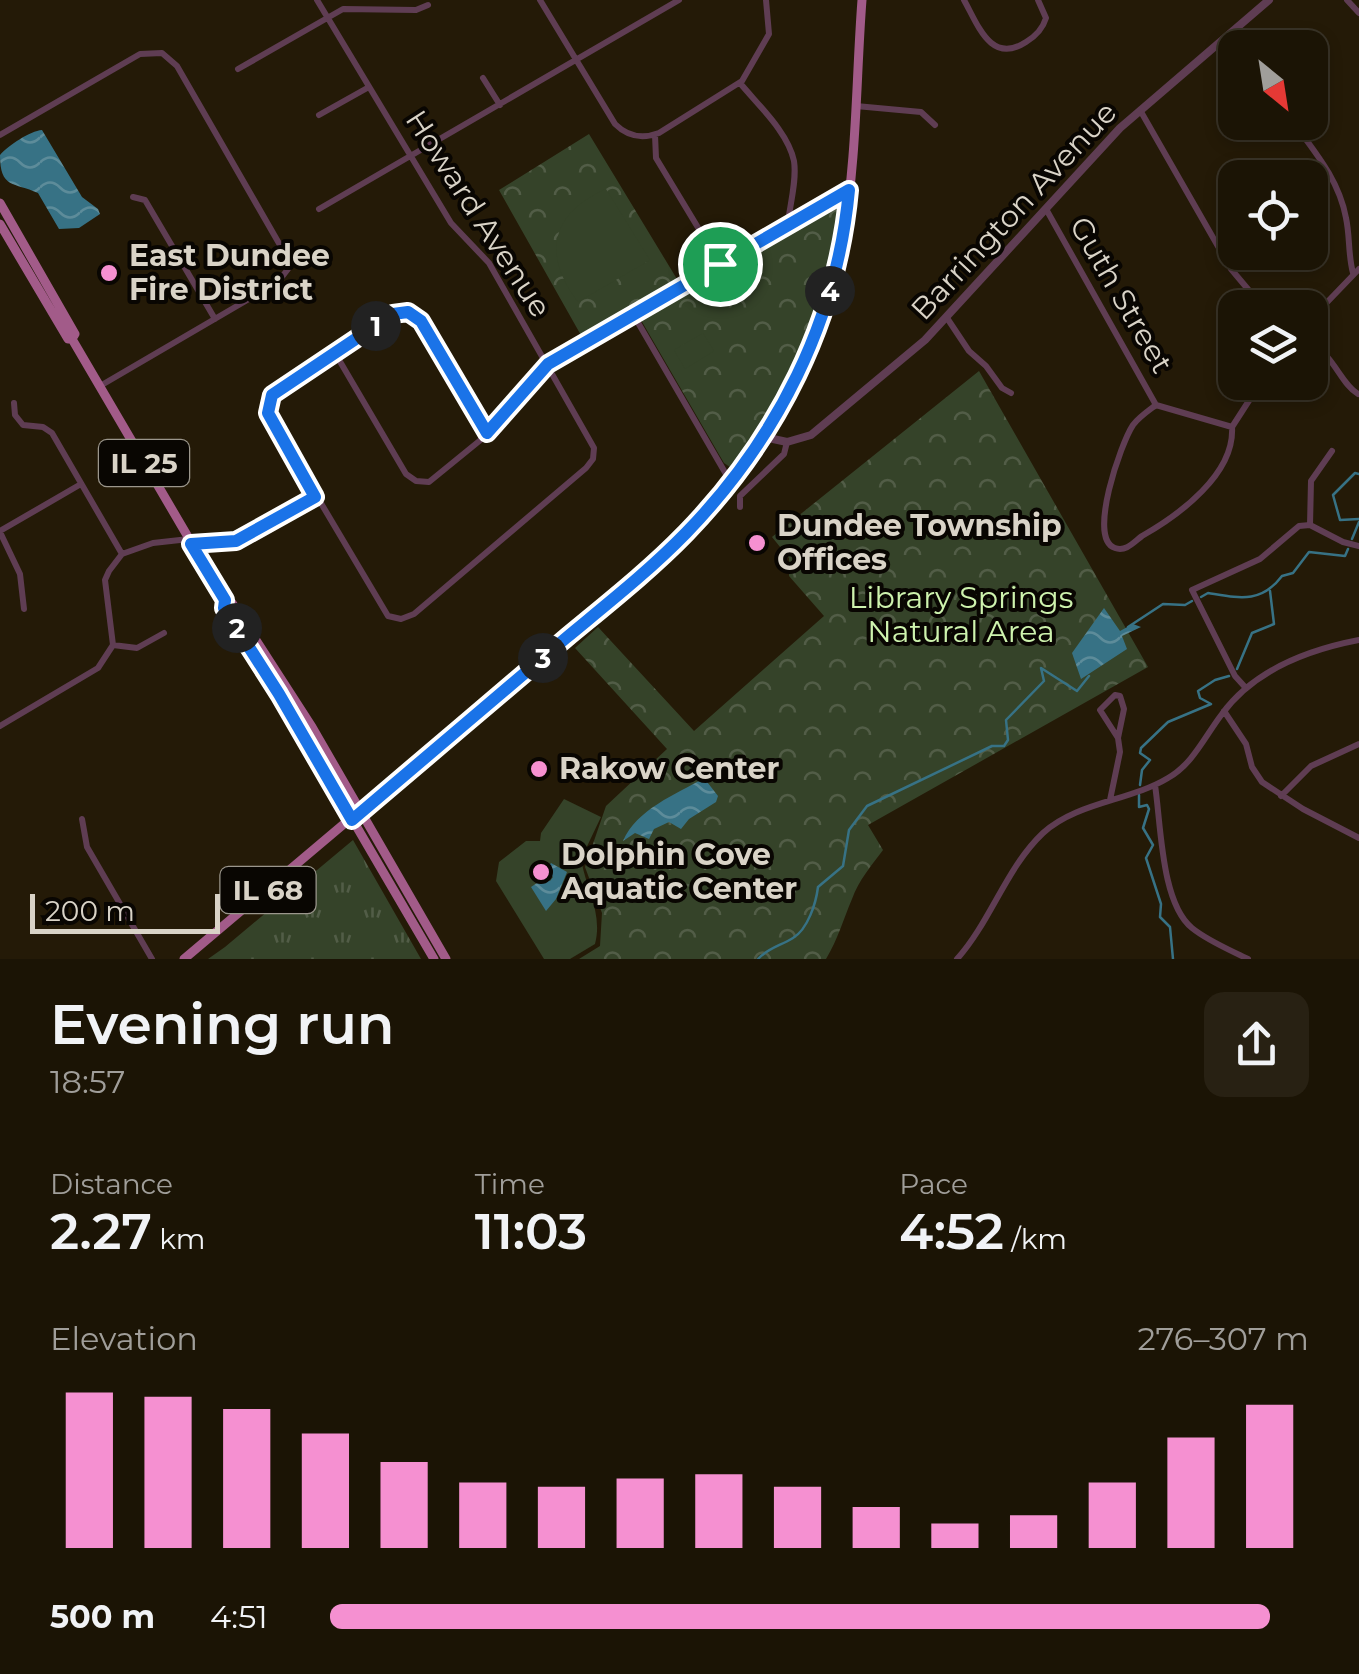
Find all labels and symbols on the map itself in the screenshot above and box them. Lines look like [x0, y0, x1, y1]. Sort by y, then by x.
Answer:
north arrow [1218, 30, 1328, 140]
street label: Barrington Avenue [903, 94, 1124, 327]
street label: Howard Avenue [398, 103, 559, 324]
street label: Guth Street [1062, 210, 1181, 380]
pin [678, 222, 763, 307]
place label: East Dundee Fire District [129, 237, 330, 308]
marker: East Dundee Fire District [98, 262, 120, 284]
pin: 4 [805, 266, 855, 316]
pin: 1 [351, 301, 401, 351]
road number: IL 25 [99, 440, 189, 486]
place label: Dundee Township Offices [777, 507, 1062, 578]
marker: Dundee Township Offices [746, 532, 768, 554]
park label: Library Springs Natural Area [849, 579, 1073, 650]
pin: 2 [212, 603, 262, 653]
pin: 3 [518, 633, 568, 683]
place label: Rakow Center [559, 750, 779, 787]
marker: Rakow Center [528, 758, 550, 780]
place label: Dolphin Cove Aquatic Center [560, 836, 797, 907]
marker: Dolphin Cove Aquatic Center [530, 861, 552, 883]
road number: IL 68 [220, 867, 316, 913]
scale bar [30, 889, 220, 934]

